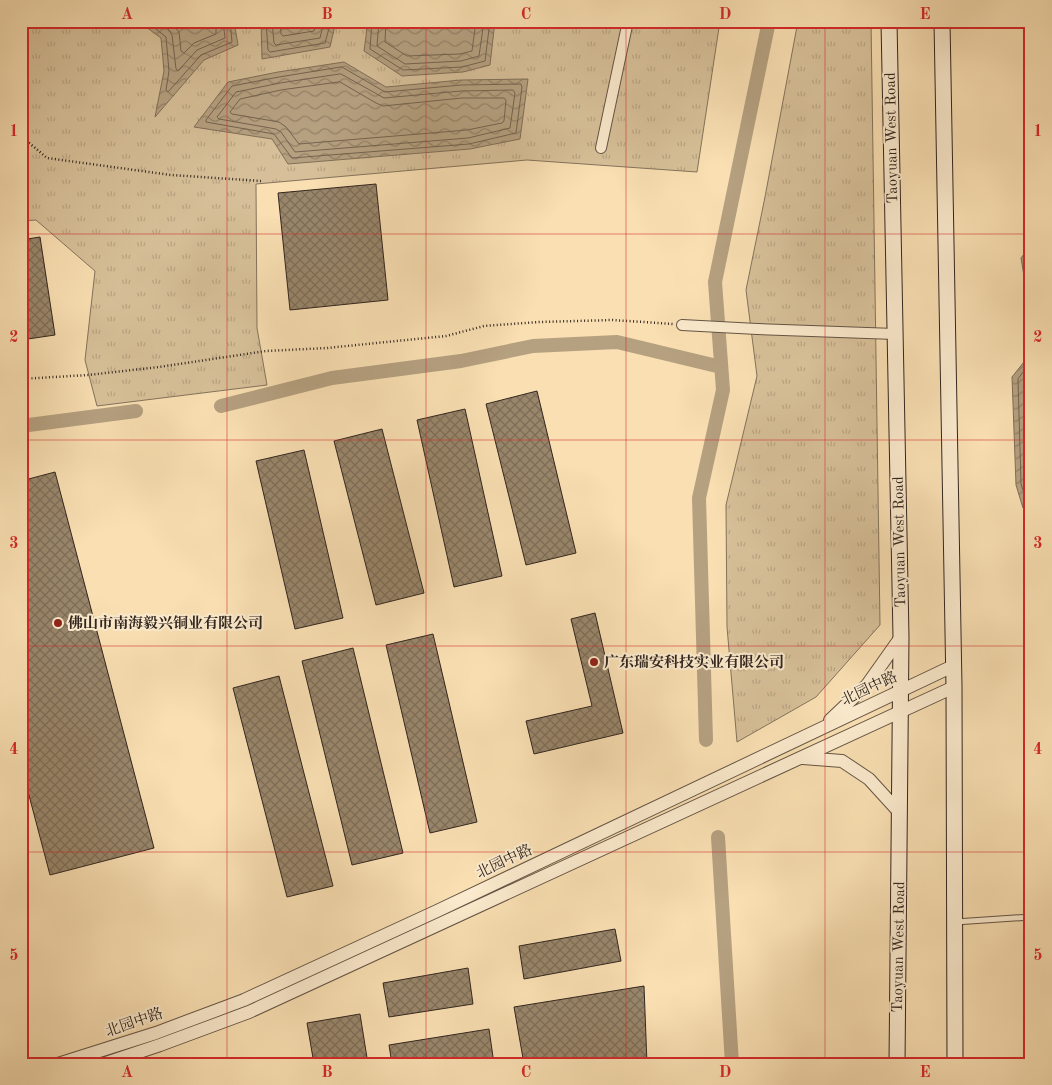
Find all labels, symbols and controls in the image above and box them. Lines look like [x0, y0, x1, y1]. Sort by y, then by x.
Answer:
text: A [121, 7, 133, 23]
text: B [321, 7, 333, 23]
text: C [521, 7, 531, 23]
text: D [719, 7, 731, 23]
text: E [919, 7, 931, 23]
street label: Taoyuan West Road [884, 72, 901, 204]
text: 1 [9, 124, 19, 140]
text: 1 [1033, 124, 1043, 140]
text: 2 [9, 330, 19, 346]
text: 2 [1033, 330, 1043, 346]
street label: Taoyuan West Road [892, 476, 909, 608]
text: 3 [9, 536, 19, 552]
text: 3 [1033, 536, 1043, 552]
place label: 佛山市南海毅兴铜业有限公司 [68, 614, 263, 632]
marker: 佛山市南海毅兴铜业有限公司 [52, 617, 64, 629]
place label: 广东瑞安科技实业有限公司 [604, 653, 784, 671]
marker: 广东瑞安科技实业有限公司 [588, 656, 600, 668]
street label: 北园中路 [838, 668, 900, 709]
text: 4 [9, 742, 19, 758]
text: 4 [1033, 742, 1043, 758]
street label: 北园中路 [473, 841, 535, 882]
street label: Taoyuan West Road [891, 881, 908, 1013]
text: 5 [9, 948, 19, 964]
text: 5 [1033, 948, 1043, 964]
street label: 北园中路 [103, 1005, 165, 1040]
text: A [121, 1065, 133, 1081]
text: B [321, 1065, 333, 1081]
text: C [521, 1065, 531, 1081]
text: D [719, 1065, 731, 1081]
text: E [919, 1065, 931, 1081]

